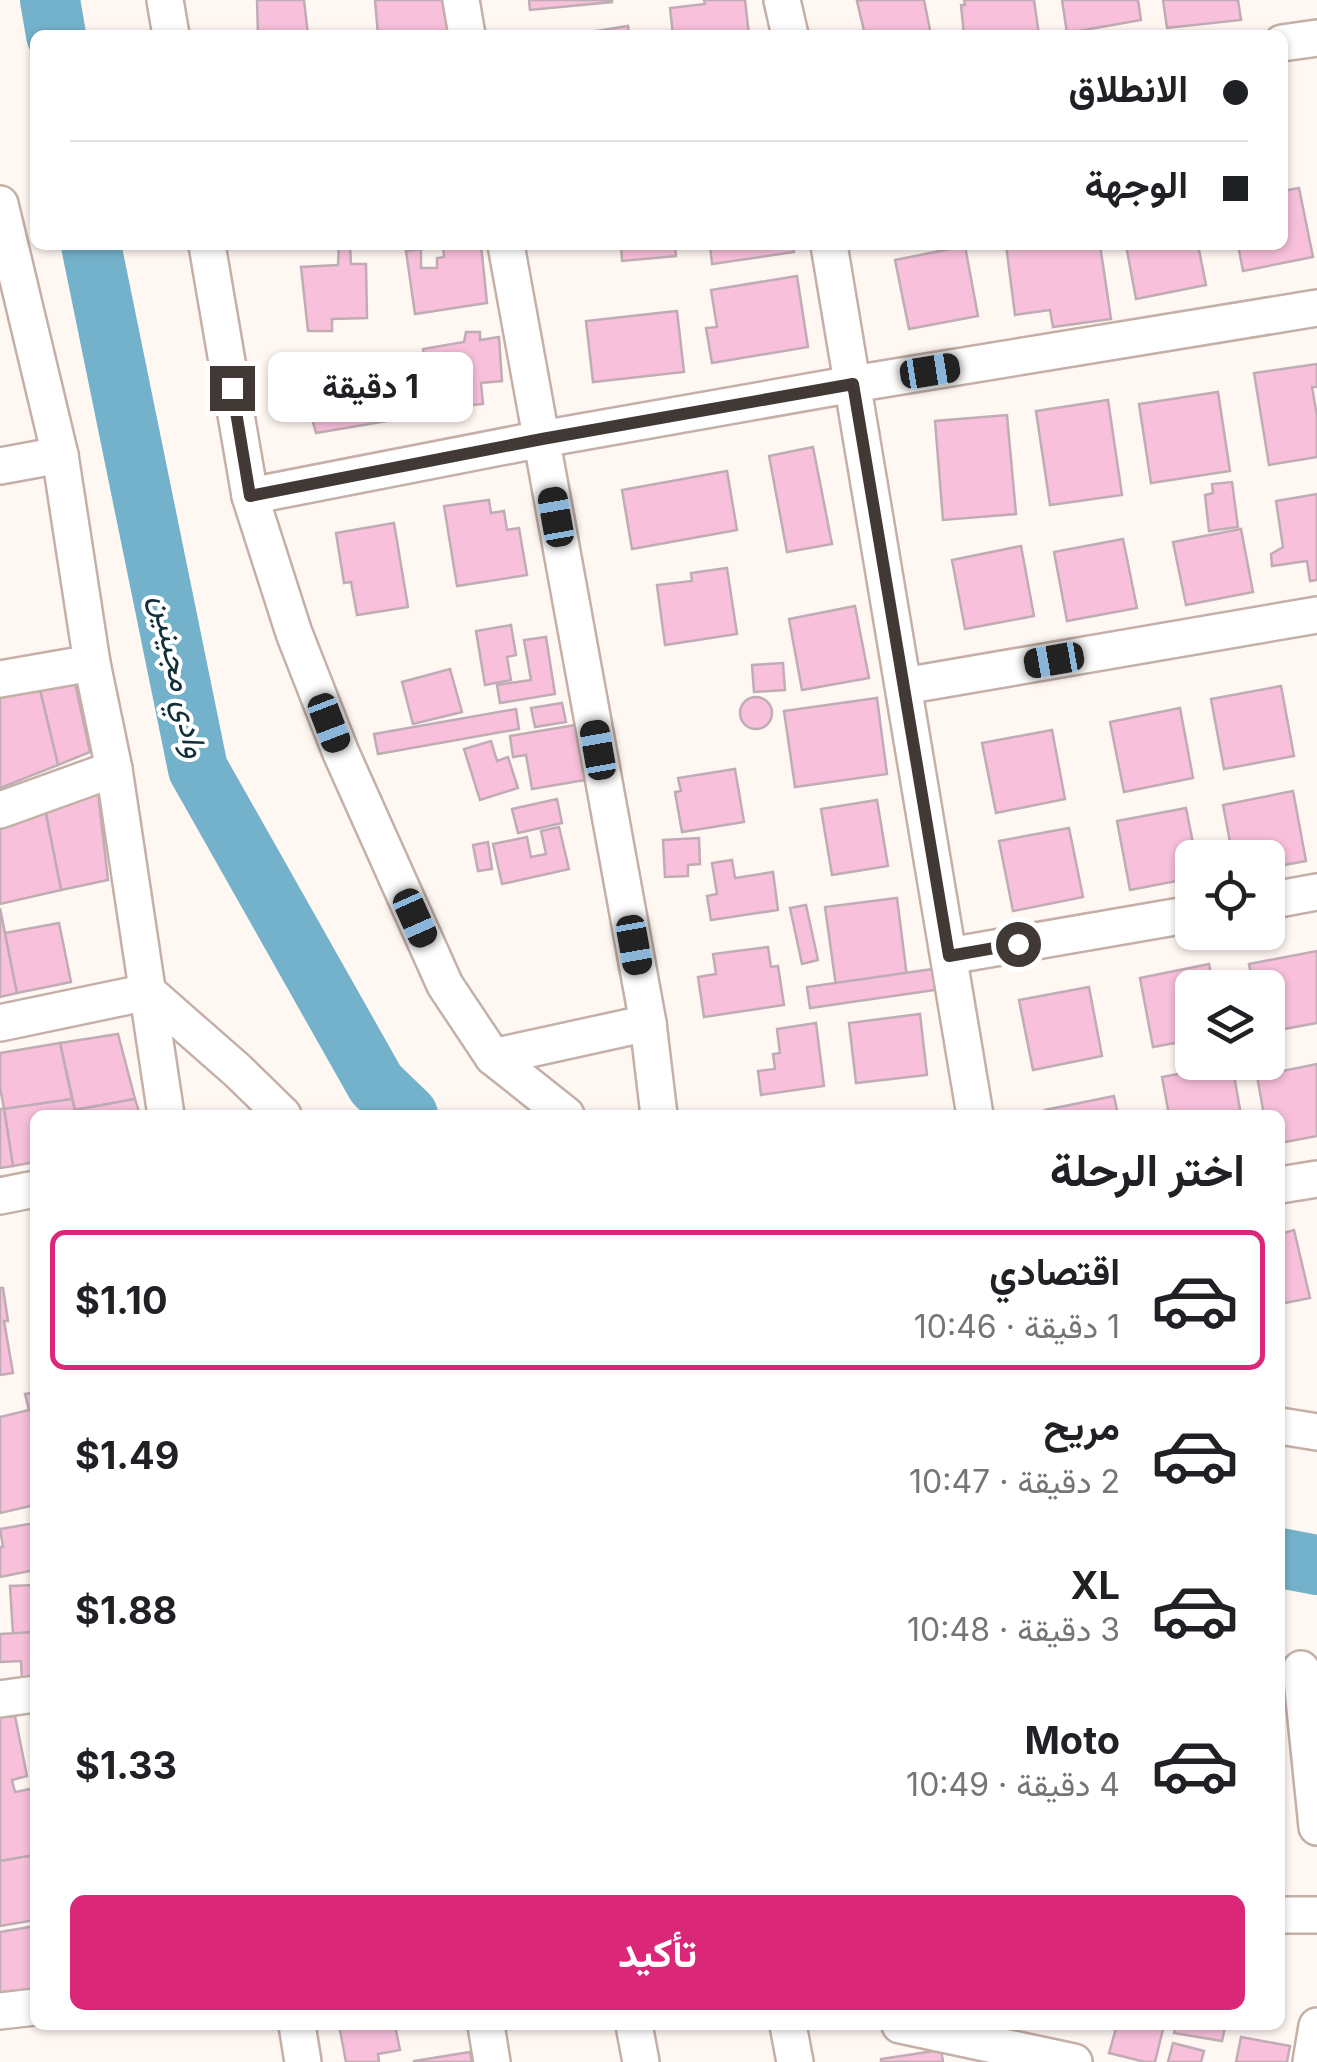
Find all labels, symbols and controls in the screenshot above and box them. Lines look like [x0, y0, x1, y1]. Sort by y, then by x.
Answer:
text: الانطلاق [1069, 65, 1188, 111]
text: الوجهة [1085, 161, 1188, 207]
car [898, 351, 962, 391]
callout: 1 دقيقة [267, 353, 472, 423]
route end [210, 366, 255, 411]
text: 1 دقيقة [322, 367, 419, 406]
car [536, 485, 576, 549]
water label: وادي مجينين [137, 591, 216, 762]
car [1022, 640, 1086, 680]
car [304, 690, 354, 756]
car [578, 718, 618, 782]
map controls [1175, 840, 1285, 1080]
button: locate [1175, 840, 1285, 950]
car [389, 884, 441, 952]
car [614, 913, 654, 977]
route start [996, 922, 1041, 967]
button: layers [1175, 970, 1285, 1080]
text: اختر الرحلة [1050, 1142, 1245, 1197]
text: اقتصادي [989, 1248, 1120, 1294]
icon: car [1150, 1255, 1240, 1345]
text: $1.10 [75, 1277, 168, 1323]
text: 1 دقيقة · 10:46 [914, 1307, 1120, 1346]
text: مريح [1044, 1403, 1120, 1449]
icon: car [1150, 1410, 1240, 1500]
text: $1.49 [75, 1432, 179, 1478]
text: 2 دقيقة · 10:47 [909, 1462, 1120, 1501]
text: XL [1070, 1562, 1120, 1608]
icon: car [1150, 1565, 1240, 1655]
text: $1.88 [75, 1587, 177, 1633]
text: 3 دقيقة · 10:48 [907, 1610, 1120, 1649]
text: Moto [1024, 1717, 1120, 1763]
icon: car [1150, 1720, 1240, 1810]
text: $1.33 [75, 1742, 177, 1788]
text: 4 دقيقة · 10:49 [906, 1765, 1120, 1804]
button: تأكيد [70, 1895, 1245, 2010]

